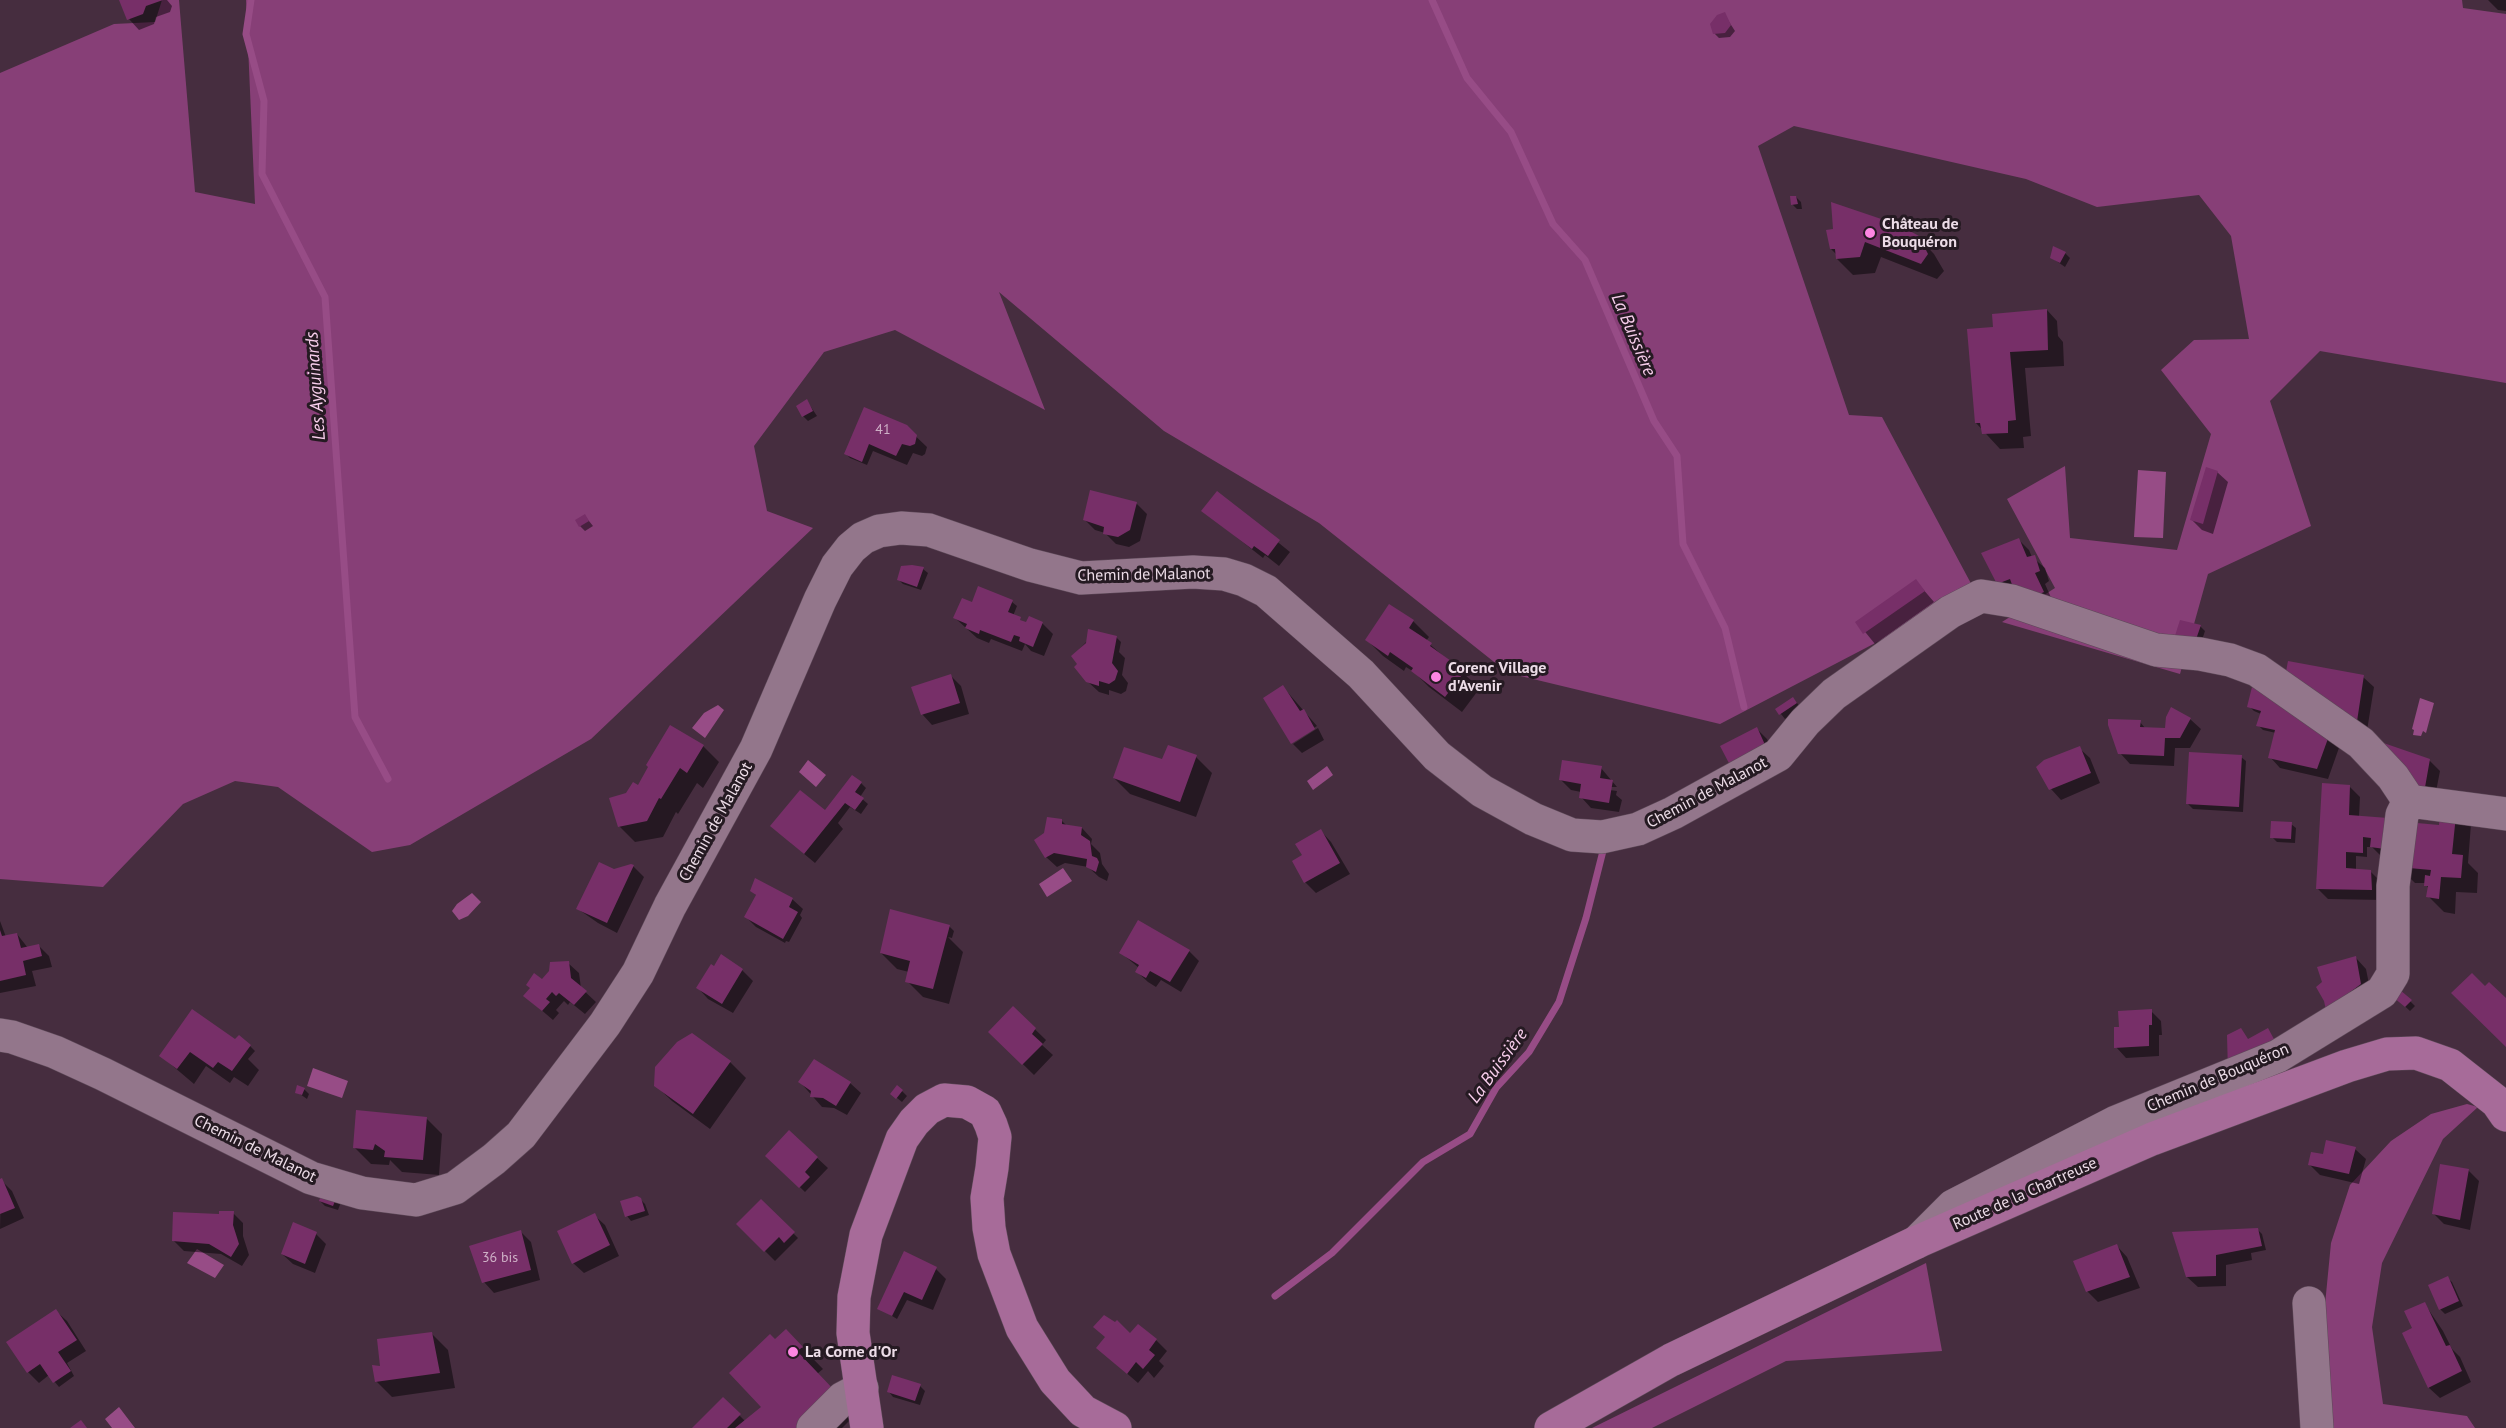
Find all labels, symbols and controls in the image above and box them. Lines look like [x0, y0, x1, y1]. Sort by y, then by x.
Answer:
place label: Château de Bouquéron [1882, 214, 1959, 252]
marker: Château de Bouquéron [1863, 226, 1877, 240]
water label: La Buissière [1606, 291, 1660, 379]
water label: Les Ayguinards [301, 331, 331, 441]
house number: 41 [875, 422, 891, 438]
street label: Chemin de Malanot [1077, 564, 1211, 586]
place label: Corenc Village d'Avenir [1448, 658, 1546, 696]
marker: Corenc Village d'Avenir [1429, 670, 1443, 684]
street label: Chemin de Malanot [1644, 753, 1770, 833]
street label: Chemin de Malanot [675, 759, 757, 885]
water label: La Buissière [1464, 1024, 1532, 1108]
street label: Chemin de Bouquéron [2144, 1039, 2292, 1117]
street label: Chemin de Malanot [191, 1111, 319, 1187]
street label: Route de la Chartreuse [1950, 1154, 2100, 1234]
house number: 36 bis [482, 1250, 518, 1266]
place label: La Corne d'Or [805, 1342, 897, 1362]
marker: La Corne d'Or [786, 1345, 800, 1359]

